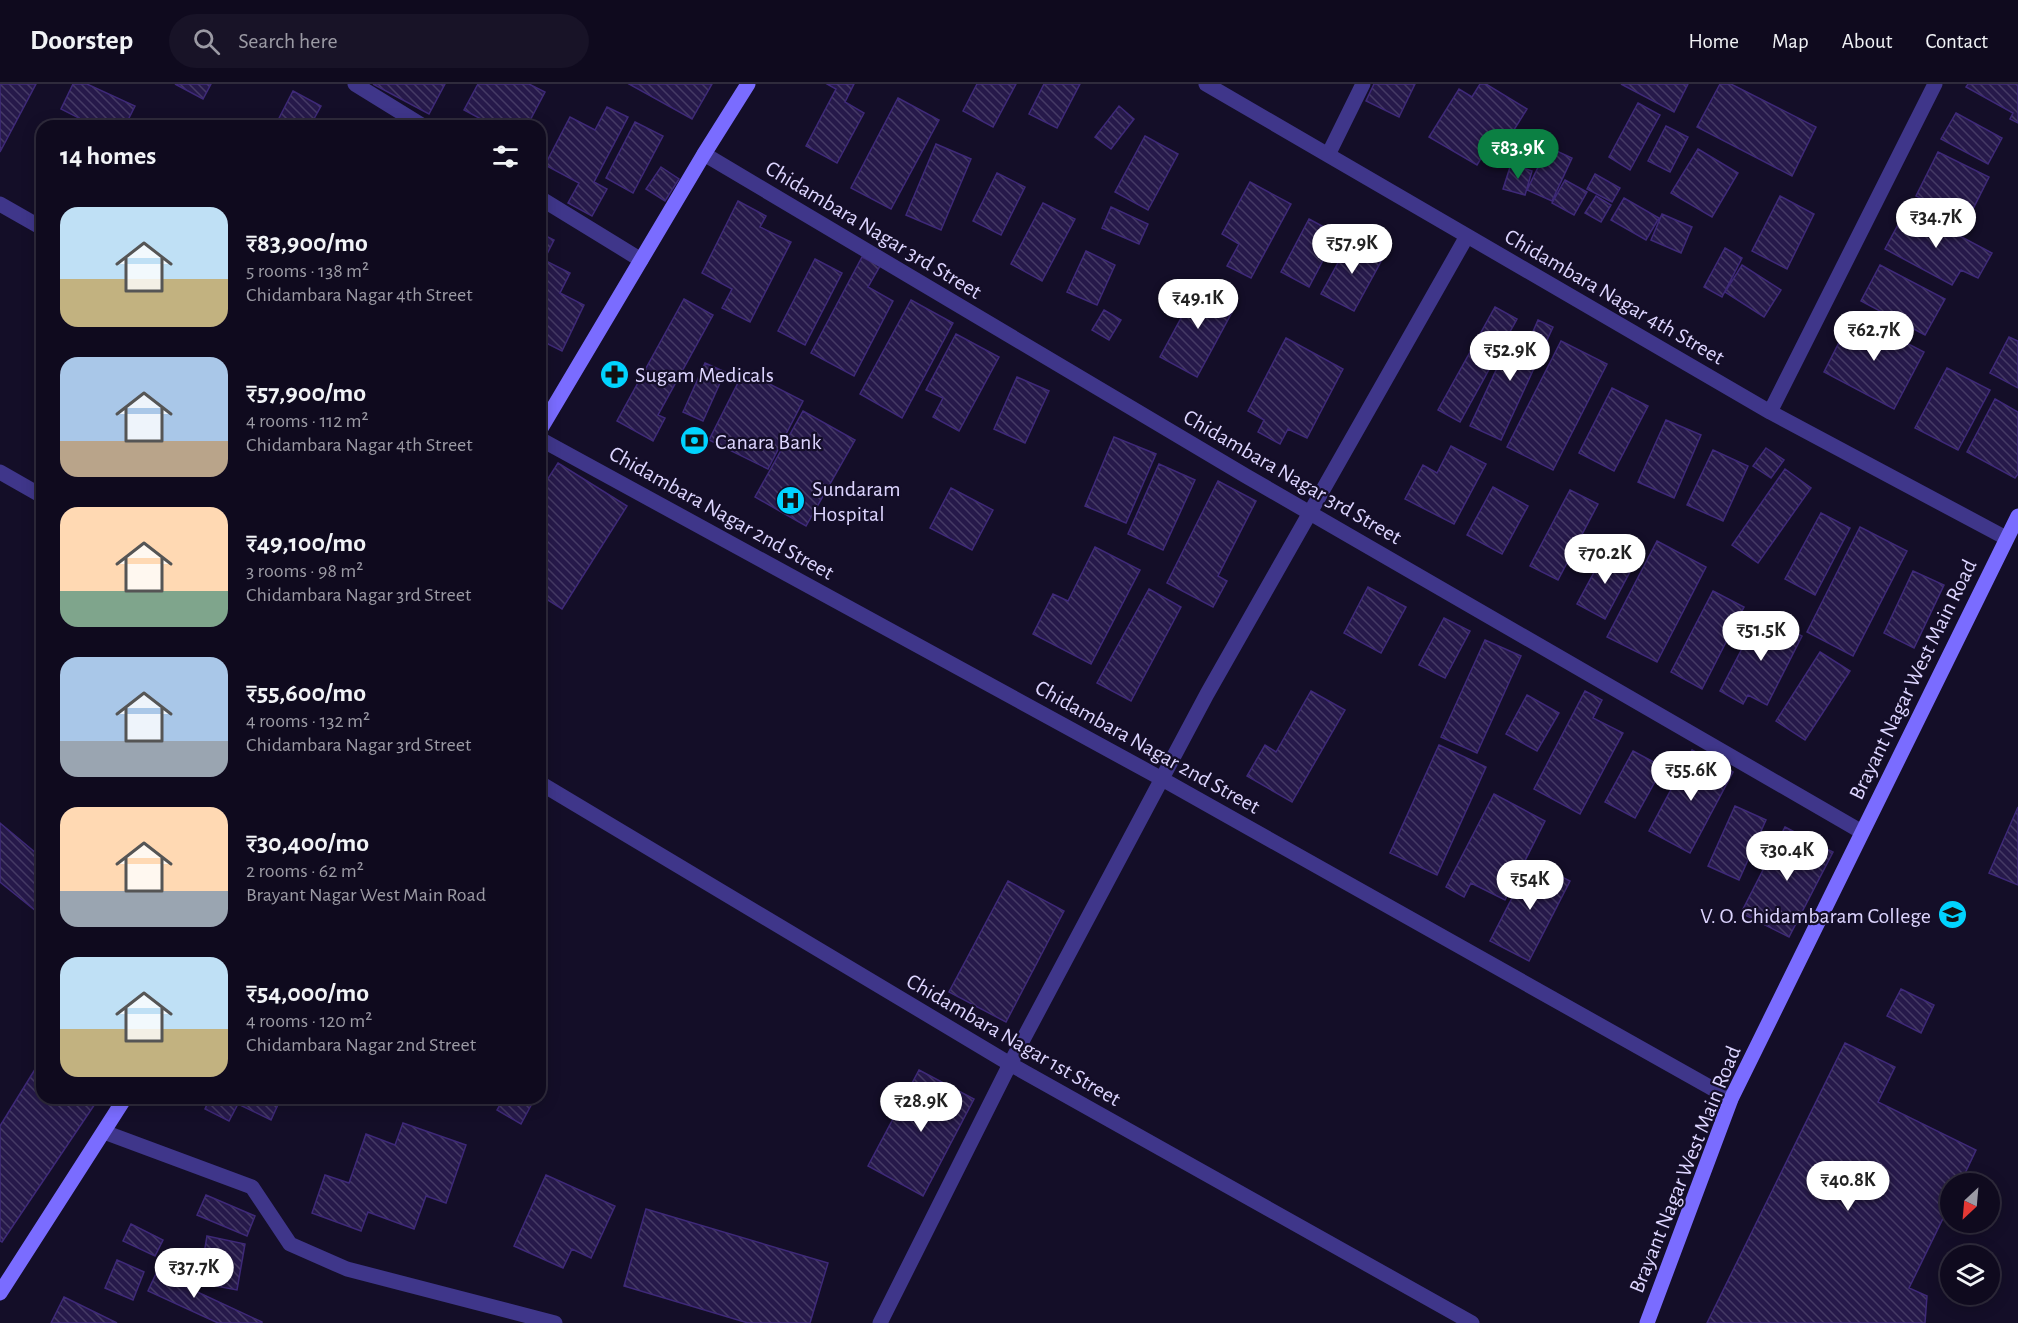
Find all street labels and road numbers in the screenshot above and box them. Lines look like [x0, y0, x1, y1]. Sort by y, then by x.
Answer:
street label: Chidambara Nagar 3rd Street [762, 157, 985, 303]
street label: Chidambara Nagar 4th Street [1501, 225, 1728, 369]
street label: Chidambara Nagar 3rd Street [1180, 405, 1405, 548]
street label: Chidambara Nagar 2nd Street [605, 442, 838, 584]
street label: Brayant Nagar West Main Road [1845, 556, 1981, 803]
street label: Chidambara Nagar 2nd Street [1031, 676, 1264, 818]
street label: Chidambara Nagar 1st Street [903, 970, 1124, 1110]
street label: Brayant Nagar West Main Road [1625, 1043, 1745, 1296]

